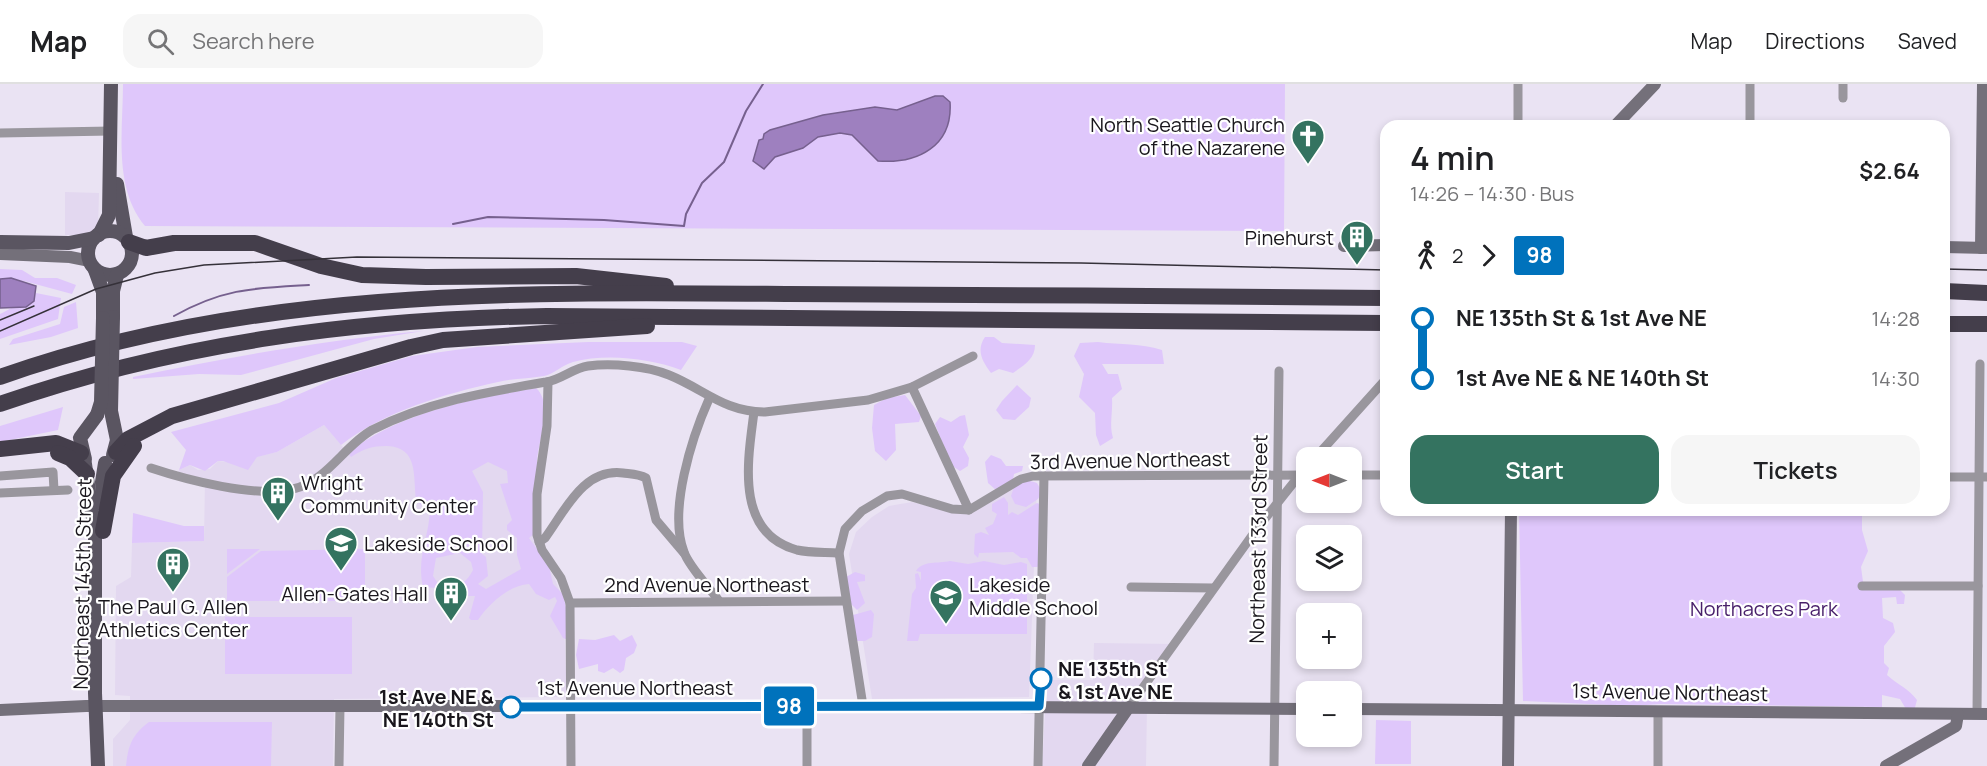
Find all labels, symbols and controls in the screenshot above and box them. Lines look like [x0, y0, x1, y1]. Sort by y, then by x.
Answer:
search box [123, 14, 543, 68]
text: Map [30, 22, 87, 60]
icon: search [144, 25, 177, 58]
text: Search here [192, 26, 315, 56]
text: Map [1691, 27, 1732, 55]
text: Directions [1765, 27, 1865, 55]
text: Saved [1898, 27, 1957, 55]
place label: North Seattle Church of the Nazarene [1090, 111, 1285, 161]
church icon: North Seattle Church of the Nazarene [1290, 118, 1326, 165]
text: 4 min [1410, 135, 1495, 180]
text: $2.64 [1859, 156, 1920, 186]
text: 14:26 – 14:30 · Bus [1410, 180, 1574, 207]
building icon: Pinehurst [1339, 219, 1375, 266]
place label: Pinehurst [1245, 224, 1334, 251]
icon: walk [1410, 239, 1443, 272]
icon: forward [1472, 239, 1505, 272]
text: 98 [1526, 241, 1552, 269]
text: 2 [1452, 242, 1463, 269]
text: NE 135th St & 1st Ave NE [1456, 303, 1707, 333]
text: 14:28 [1871, 305, 1920, 332]
text: 1st Ave NE & NE 140th St [1456, 363, 1709, 393]
text: 14:30 [1871, 365, 1920, 392]
street label: Northeast 133rd Street [1243, 434, 1273, 644]
button: Start [1410, 435, 1659, 504]
button: Tickets [1671, 435, 1920, 504]
street label: 3rd Avenue Northeast [1030, 445, 1230, 475]
north arrow [1296, 447, 1362, 513]
map controls [1296, 447, 1362, 747]
place label: Wright Community Center [301, 469, 476, 519]
building icon: Wright Community Center [260, 475, 296, 522]
street label: Northeast 145th Street [67, 478, 97, 690]
school or university icon: Lakeside School [323, 525, 359, 572]
button: layers [1296, 525, 1362, 591]
place label: Lakeside School [364, 530, 513, 557]
building icon: The Paul G. Allen Athletics Center [155, 546, 191, 593]
street label: 2nd Avenue Northeast [604, 571, 810, 598]
place label: Lakeside Middle School [969, 571, 1098, 621]
building icon: Allen-Gates Hall [433, 575, 469, 622]
school or university icon: Lakeside Middle School [928, 578, 964, 625]
place label: Allen-Gates Hall [281, 580, 428, 607]
place label: The Paul G. Allen Athletics Center [98, 593, 248, 643]
park label: Northacres Park [1690, 595, 1839, 622]
button: + [1296, 603, 1362, 669]
place label: NE 135th St & 1st Ave NE [1058, 655, 1173, 705]
marker: NE 135th St & 1st Ave NE [1030, 668, 1052, 690]
street label: 1st Avenue Northeast [537, 674, 733, 701]
street label: 1st Avenue Northeast [1572, 677, 1768, 707]
button: − [1296, 681, 1362, 747]
place label: 1st Ave NE & NE 140th St [379, 683, 495, 733]
line badge: 98 [762, 686, 816, 726]
text: 98 [776, 692, 802, 720]
marker: 1st Ave NE & NE 140th St [500, 696, 522, 718]

